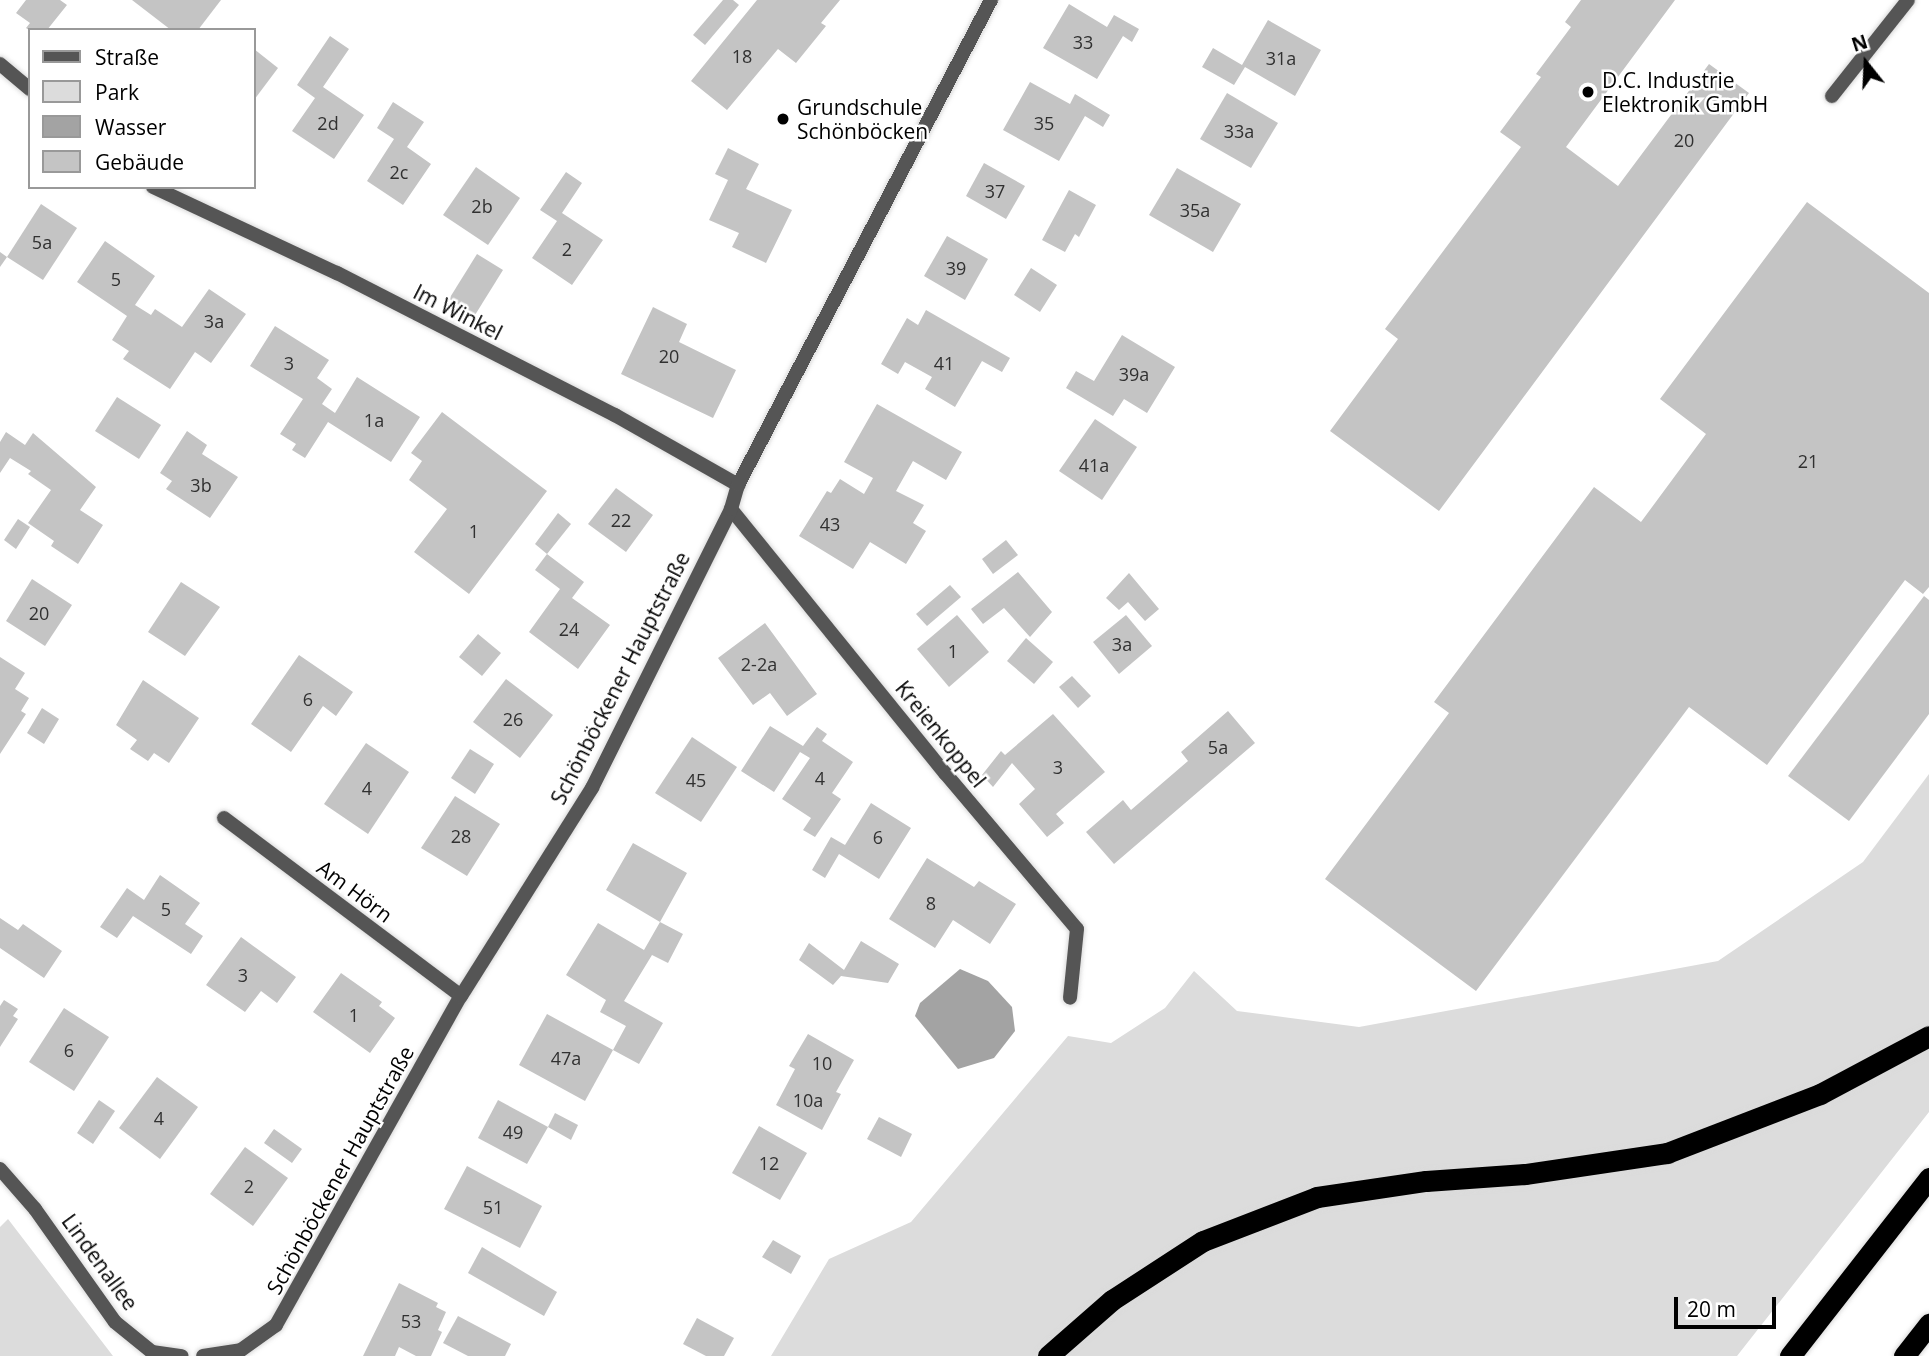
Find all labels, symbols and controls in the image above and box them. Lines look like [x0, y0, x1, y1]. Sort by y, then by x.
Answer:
legend [28, 28, 256, 189]
north arrow [1831, 28, 1901, 98]
text: N [1848, 28, 1871, 58]
house number: 33 [1073, 31, 1093, 53]
text: Straße [95, 43, 159, 71]
house number: 18 [732, 45, 752, 67]
house number: 31a [1266, 47, 1296, 69]
place label: D.C. Industrie Elektronik GmbH [1602, 67, 1768, 117]
text: Park [95, 78, 139, 106]
marker: D.C. Industrie Elektronik GmbH [1580, 84, 1596, 100]
place label: Grundschule Schönböcken [797, 94, 928, 144]
marker: Grundschule Schönböcken [775, 111, 791, 127]
house number: 2d [317, 112, 339, 134]
house number: 35 [1034, 112, 1054, 134]
text: Wasser [95, 113, 166, 141]
house number: 33a [1224, 120, 1254, 142]
house number: 20 [1674, 129, 1694, 151]
text: Gebäude [95, 148, 184, 176]
house number: 2c [390, 161, 408, 183]
house number: 37 [985, 180, 1005, 202]
house number: 2b [471, 195, 493, 217]
house number: 35a [1180, 199, 1210, 221]
house number: 5a [32, 231, 52, 253]
house number: 2 [562, 238, 572, 260]
house number: 39 [946, 257, 966, 279]
house number: 5 [111, 268, 121, 290]
street label: Im Winkel [409, 279, 507, 345]
house number: 3a [204, 310, 224, 332]
house number: 20 [659, 345, 679, 367]
house number: 3 [284, 352, 294, 374]
house number: 41 [934, 352, 954, 374]
house number: 39a [1119, 363, 1149, 385]
house number: 1a [364, 409, 384, 431]
house number: 21 [1798, 450, 1818, 472]
house number: 41a [1079, 454, 1109, 476]
house number: 3b [190, 474, 212, 496]
house number: 22 [611, 509, 631, 531]
house number: 43 [820, 513, 840, 535]
house number: 1 [469, 520, 479, 542]
street label: Schönböckener Hauptstraße [545, 548, 695, 808]
house number: 20 [29, 602, 49, 624]
house number: 24 [559, 618, 579, 640]
house number: 3a [1112, 633, 1132, 655]
house number: 1 [948, 640, 958, 662]
house number: 2-2a [741, 653, 777, 675]
street label: Kreienkoppel [890, 676, 992, 792]
house number: 6 [303, 688, 313, 710]
house number: 26 [503, 708, 523, 730]
house number: 5a [1208, 736, 1228, 758]
house number: 3 [1053, 756, 1063, 778]
house number: 4 [815, 767, 825, 789]
house number: 45 [686, 769, 706, 791]
house number: 4 [362, 777, 372, 799]
house number: 28 [451, 825, 471, 847]
house number: 6 [873, 826, 883, 848]
street label: Am Hörn [312, 855, 398, 927]
house number: 8 [926, 892, 936, 914]
house number: 5 [161, 898, 171, 920]
house number: 3 [238, 964, 248, 986]
house number: 1 [349, 1004, 359, 1026]
house number: 6 [64, 1039, 74, 1061]
street label: Schönböckener Hauptstraße [261, 1041, 419, 1299]
house number: 47a [551, 1047, 581, 1069]
house number: 10 [812, 1052, 832, 1074]
house number: 10a [793, 1089, 823, 1111]
house number: 4 [154, 1107, 164, 1129]
house number: 49 [503, 1121, 523, 1143]
house number: 12 [759, 1152, 779, 1174]
house number: 2 [244, 1175, 254, 1197]
house number: 51 [483, 1196, 503, 1218]
street label: Lindenallee [57, 1209, 143, 1315]
scale bar [1677, 1282, 1778, 1326]
text: 20 m [1687, 1295, 1736, 1323]
house number: 53 [401, 1310, 421, 1332]

